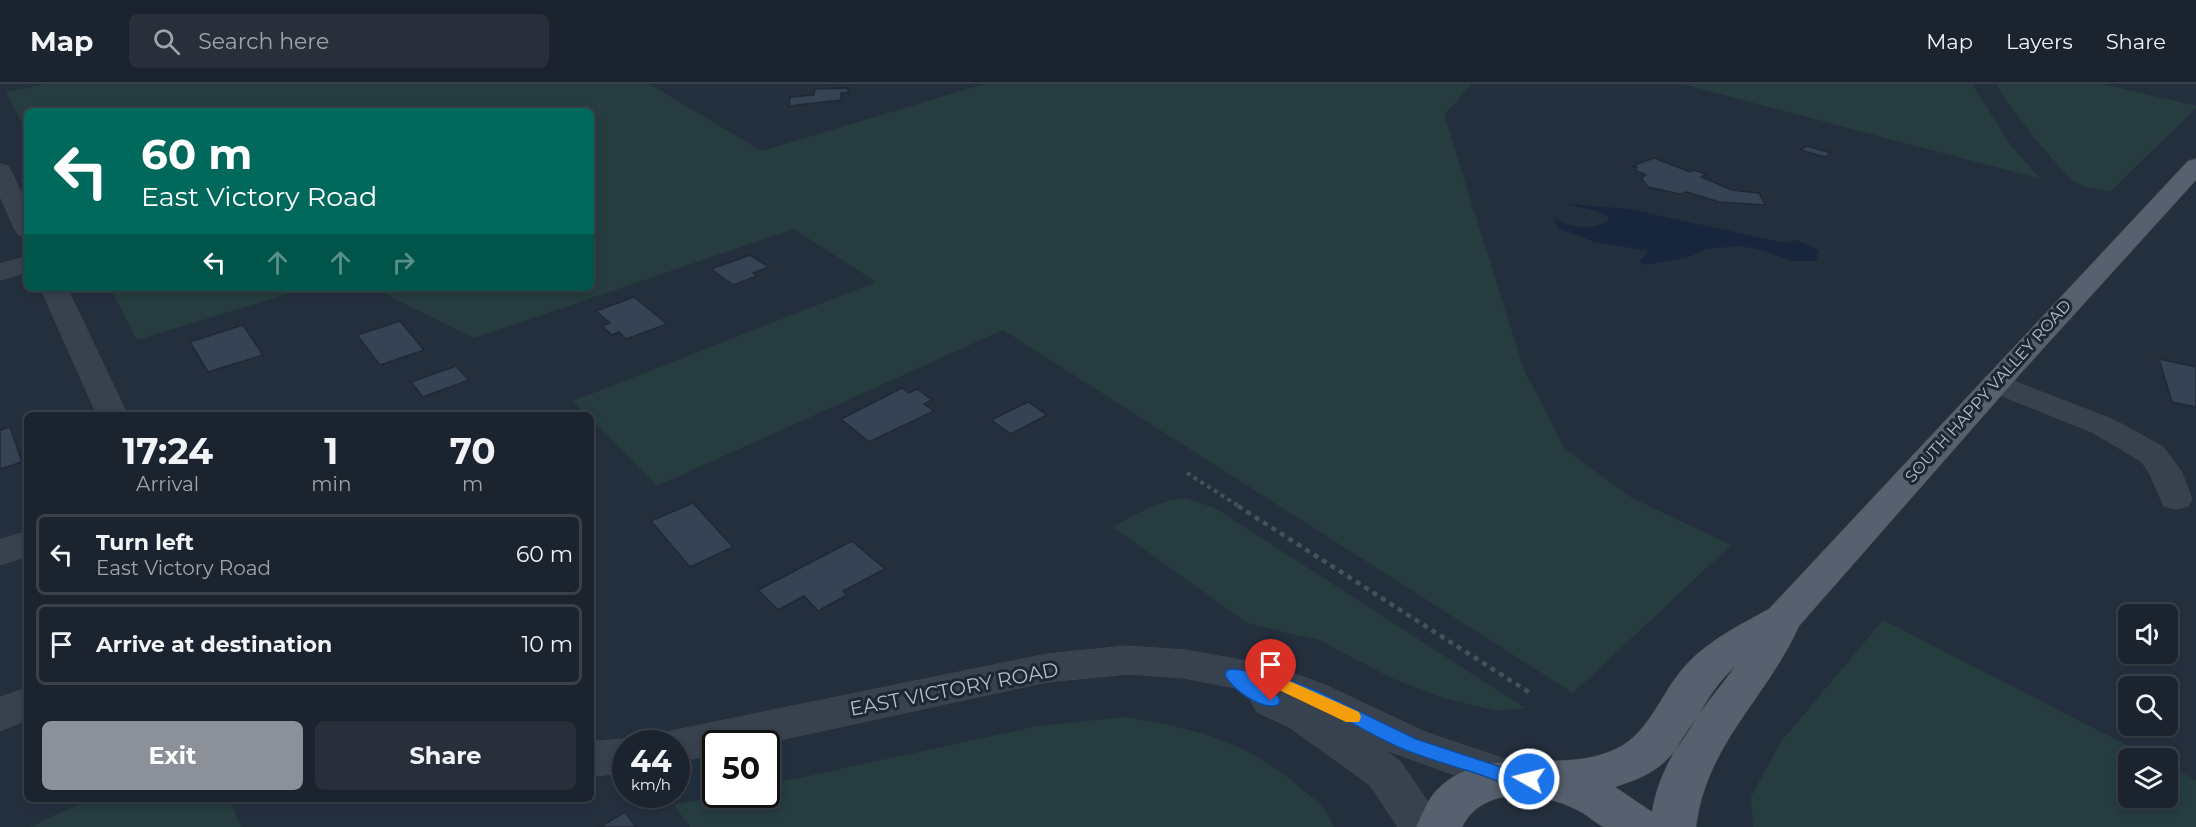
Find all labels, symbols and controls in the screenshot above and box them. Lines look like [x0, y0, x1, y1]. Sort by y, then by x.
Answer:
search box [129, 14, 549, 68]
text: Map [30, 24, 93, 58]
icon: search [150, 25, 183, 58]
text: Search here [198, 28, 329, 55]
text: Map [1926, 29, 1973, 54]
text: Layers [2006, 29, 2073, 54]
text: Share [2106, 29, 2166, 54]
text: 60 m [141, 128, 252, 180]
icon: left [42, 132, 120, 210]
text: East Victory Road [141, 180, 377, 213]
icon: left [198, 246, 231, 279]
icon: ahead [261, 246, 294, 279]
icon: ahead [324, 246, 357, 279]
icon: right [387, 246, 420, 279]
street label: SOUTH HAPPY VALLEY ROAD [1901, 296, 2075, 486]
text: 17:24 [122, 429, 213, 473]
text: 1 [324, 429, 338, 473]
text: 70 [450, 429, 496, 473]
text: Arrival [136, 472, 199, 496]
text: min [311, 472, 351, 496]
text: m [462, 472, 483, 496]
text: Turn left [96, 529, 194, 556]
icon: left [45, 538, 78, 571]
text: 60 m [516, 541, 573, 568]
text: East Victory Road [96, 556, 271, 580]
map controls [2118, 604, 2178, 808]
button: sound [2118, 604, 2178, 664]
icon: arrive [45, 628, 78, 661]
text: Arrive at destination [96, 631, 332, 658]
text: 10 m [521, 631, 573, 658]
pin [1245, 639, 1296, 701]
icon: arrive [1254, 648, 1287, 681]
street label: EAST VICTORY ROAD [848, 657, 1060, 721]
button: search [2118, 676, 2178, 736]
button: Exit [42, 721, 303, 790]
button: Share [315, 721, 576, 790]
speed limit sign: 50 [702, 730, 780, 808]
text: 44 [630, 743, 672, 780]
position arrow [1497, 747, 1561, 811]
button: layers [2118, 748, 2178, 808]
text: km/h [631, 775, 671, 794]

